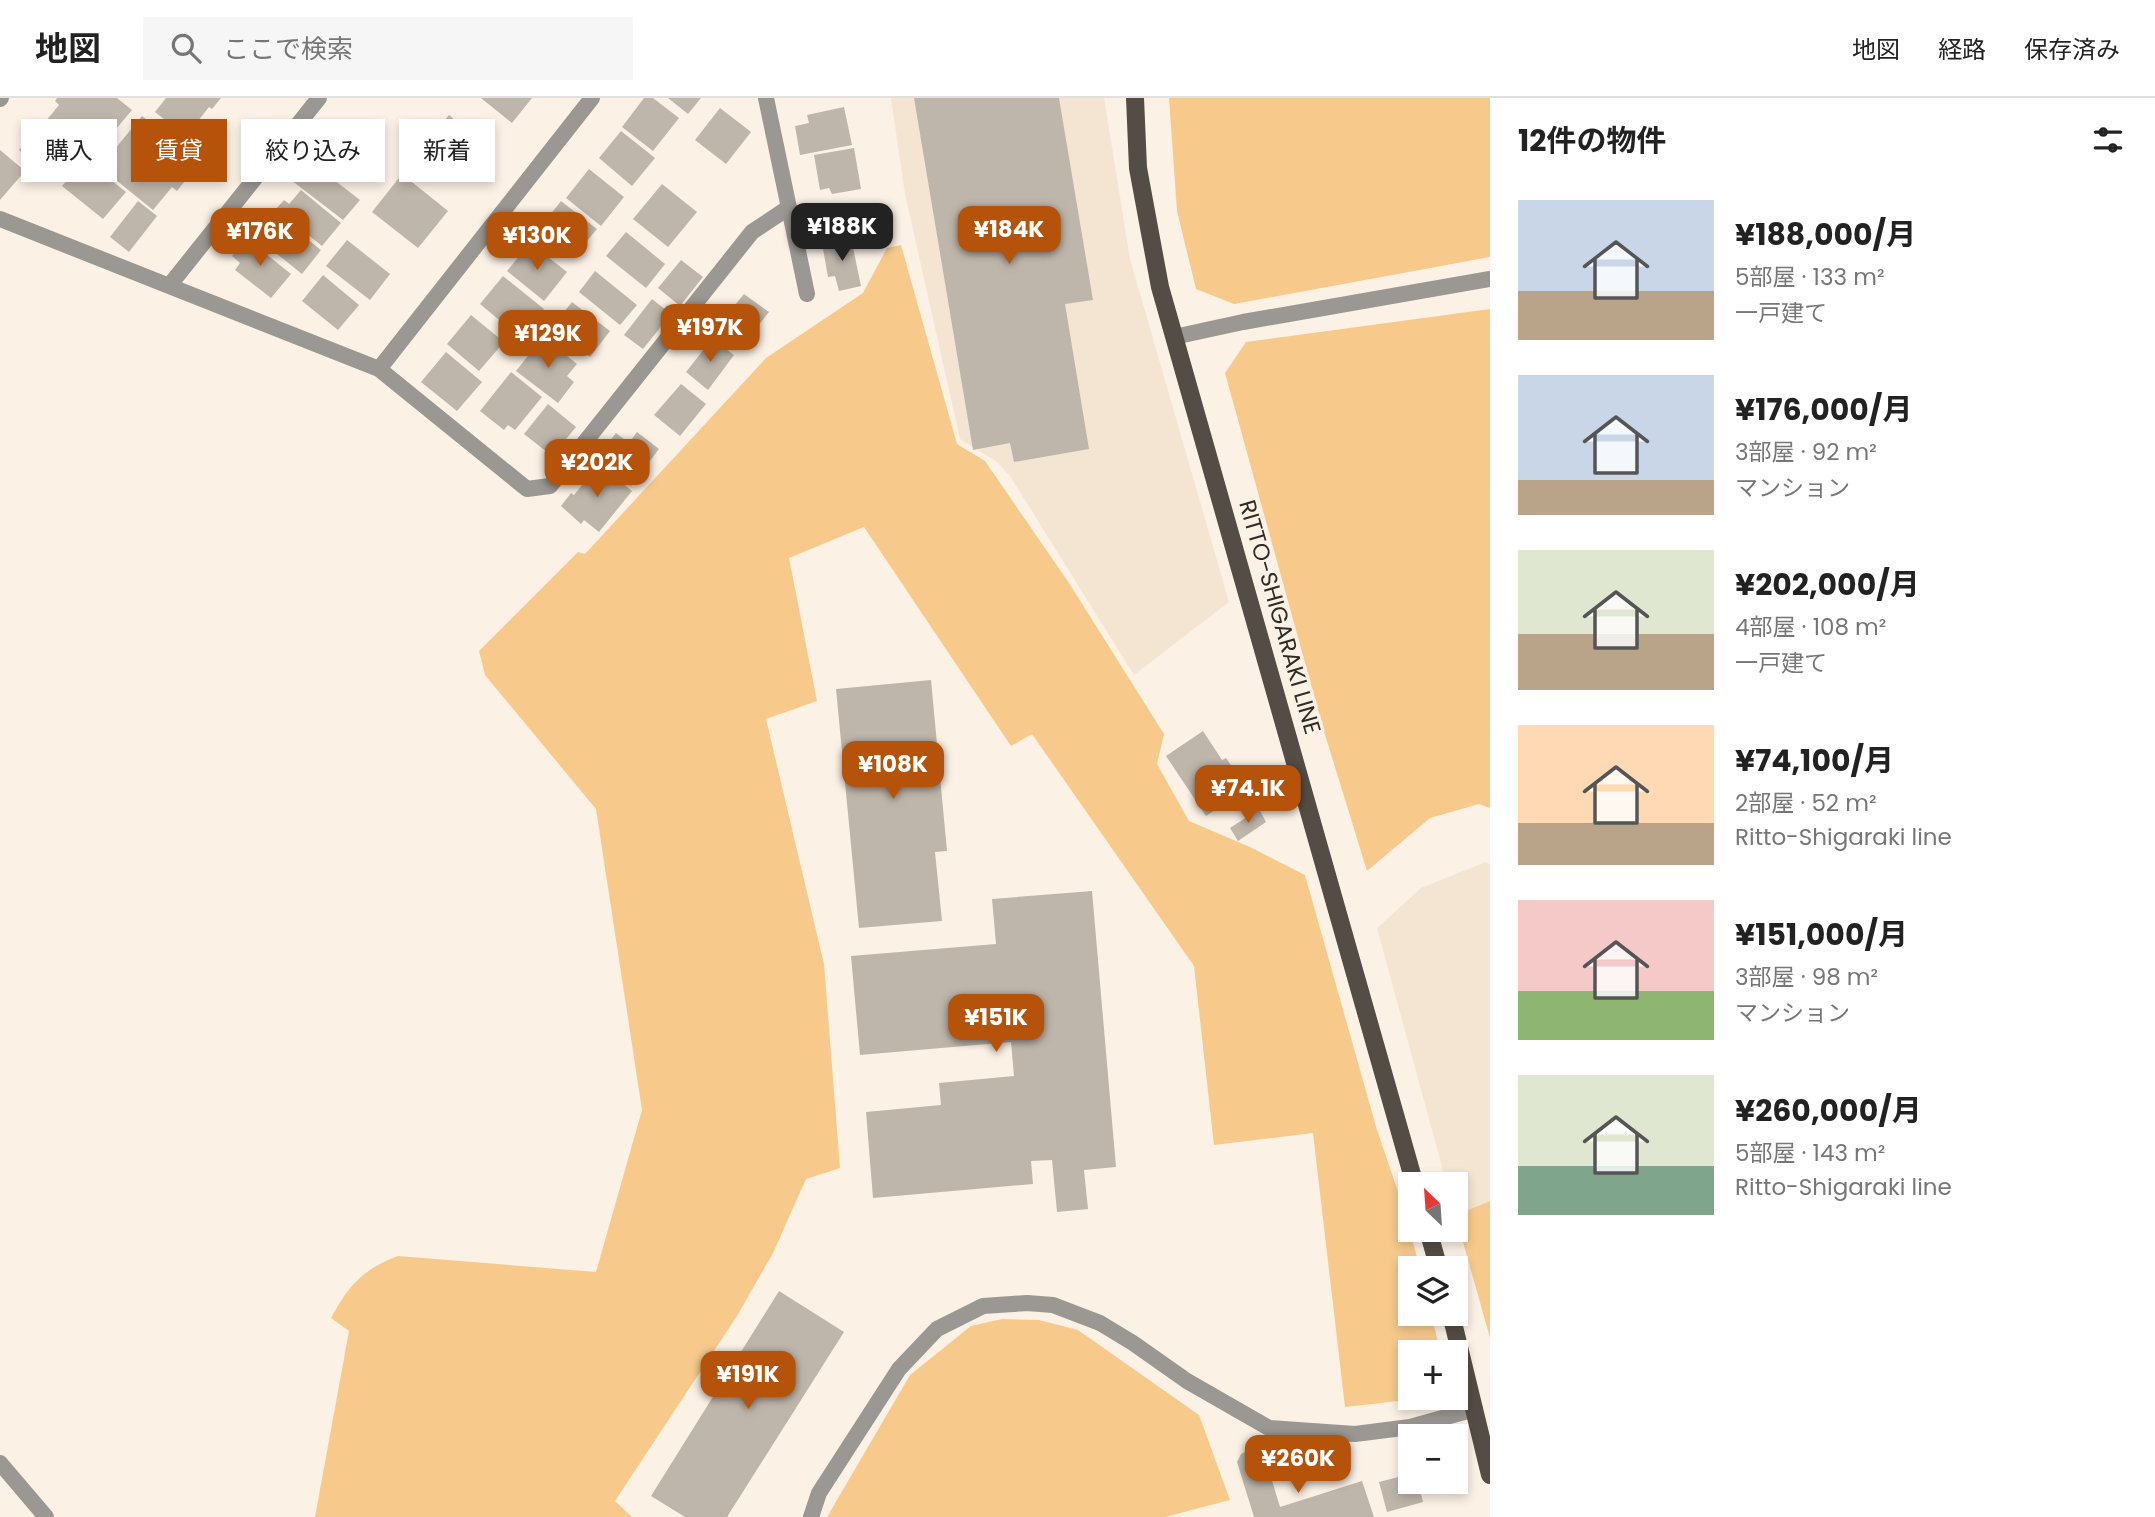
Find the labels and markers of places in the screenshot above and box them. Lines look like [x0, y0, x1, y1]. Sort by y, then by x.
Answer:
pin: ¥188K [793, 204, 891, 263]
pin: ¥184K [960, 206, 1058, 266]
pin: ¥176K [211, 208, 309, 268]
pin: ¥130K [488, 212, 586, 272]
pin: ¥197K [661, 304, 759, 364]
pin: ¥129K [499, 310, 597, 370]
pin: ¥202K [548, 440, 646, 499]
pin: ¥108K [844, 742, 942, 801]
pin: ¥74.1K [1191, 766, 1305, 825]
pin: ¥151K [947, 995, 1045, 1054]
pin: ¥191K [699, 1352, 797, 1411]
pin: ¥260K [1249, 1436, 1347, 1495]

